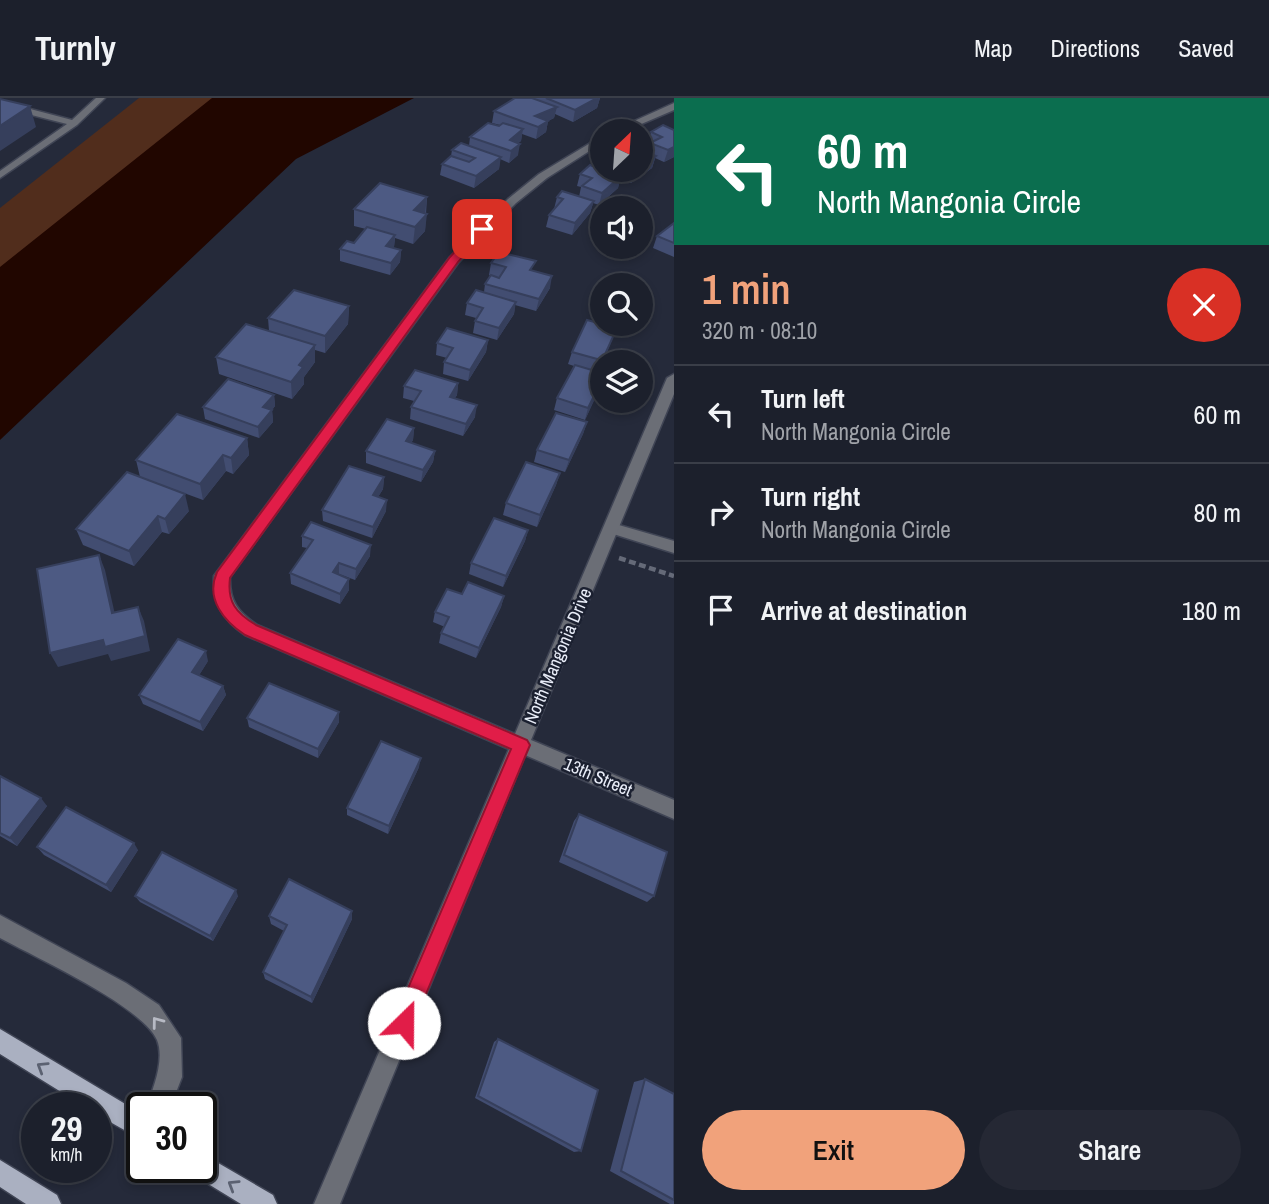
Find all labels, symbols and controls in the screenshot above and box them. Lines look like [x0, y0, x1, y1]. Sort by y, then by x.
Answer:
text: Turnly [35, 26, 116, 70]
text: Map [974, 32, 1012, 64]
text: Directions [1050, 32, 1140, 64]
text: Saved [1178, 32, 1234, 64]
text: 60 m [817, 117, 909, 183]
north arrow [590, 119, 653, 182]
map controls [590, 119, 653, 413]
icon: left [702, 126, 793, 217]
text: North Mangonia Circle [817, 180, 1081, 223]
button: sound [590, 196, 653, 259]
pin [452, 199, 512, 259]
icon: arrive [463, 210, 501, 248]
text: 1 min [702, 261, 791, 317]
button: close [1167, 268, 1241, 342]
button: search [590, 273, 653, 336]
text: 320 m · 08:10 [702, 315, 817, 346]
button: layers [590, 350, 653, 413]
text: Turn left [761, 381, 845, 416]
icon: left [702, 395, 740, 433]
text: 60 m [1194, 397, 1241, 432]
text: North Mangonia Circle [761, 416, 951, 447]
text: Turn right [761, 479, 860, 514]
icon: right [702, 493, 740, 531]
text: 80 m [1194, 495, 1241, 530]
text: North Mangonia Circle [761, 514, 951, 545]
street label: North Mangonia Drive [518, 584, 597, 728]
icon: arrive [702, 591, 740, 629]
text: Arrive at destination [761, 593, 967, 628]
text: 180 m [1182, 593, 1241, 628]
street label: 13th Street [560, 751, 636, 802]
position arrow [367, 986, 441, 1060]
one-way arrow [152, 1017, 165, 1029]
one-way arrow [37, 1062, 50, 1075]
speed limit sign: 30 [126, 1092, 217, 1183]
text: 29 [51, 1105, 82, 1152]
button: Exit [702, 1110, 965, 1190]
button: Share [979, 1110, 1241, 1190]
text: km/h [51, 1142, 83, 1167]
one-way arrow [227, 1180, 240, 1193]

